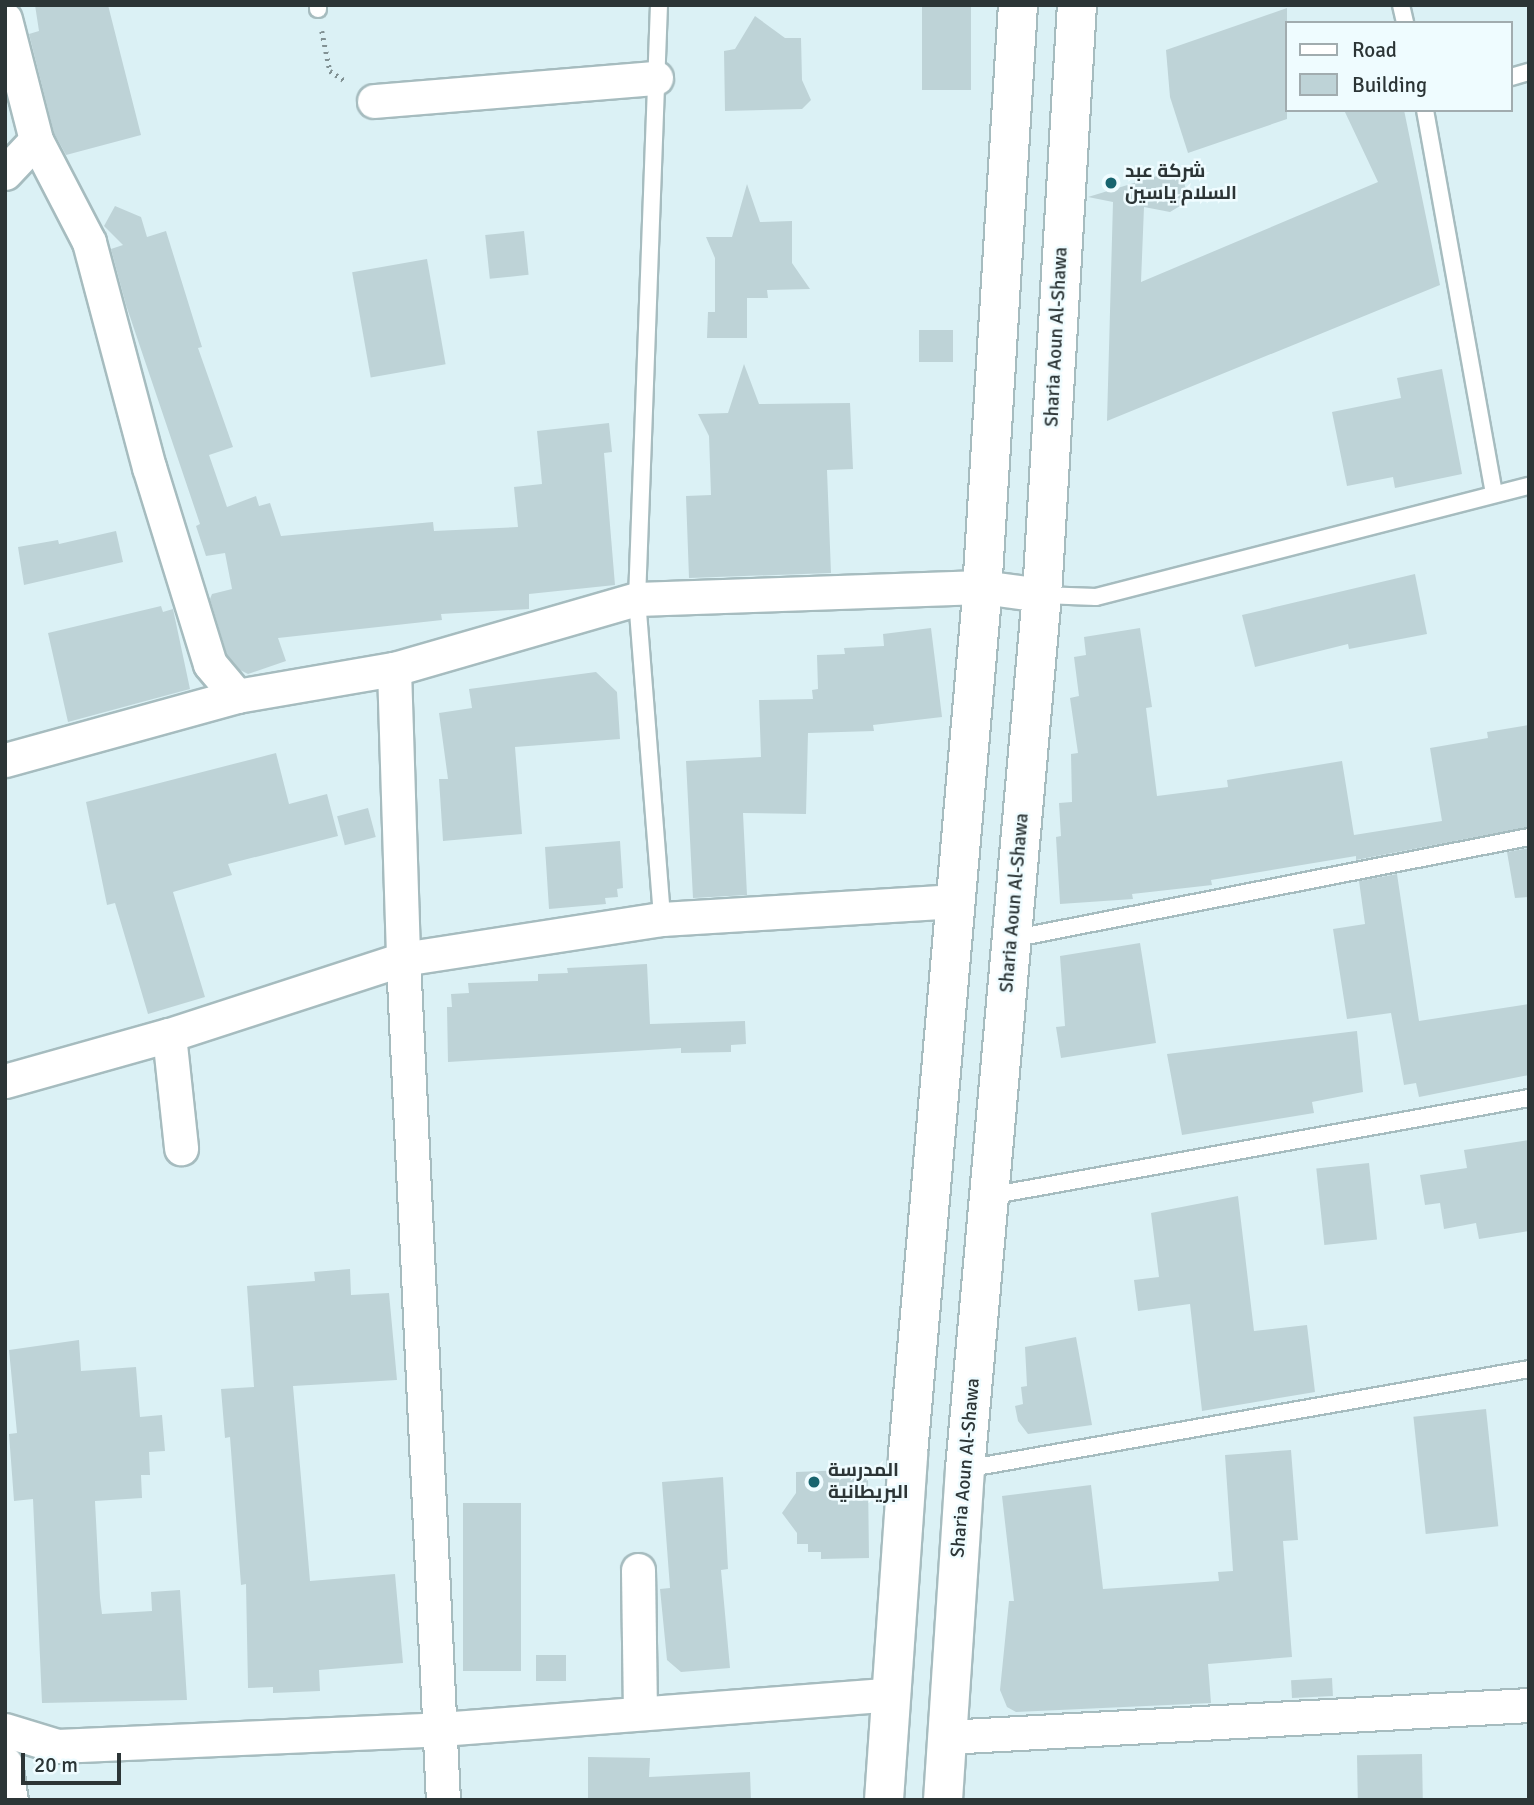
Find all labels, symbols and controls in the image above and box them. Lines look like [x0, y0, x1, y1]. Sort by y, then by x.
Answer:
legend [1286, 21, 1513, 112]
text: Road [1352, 37, 1397, 63]
text: Building [1352, 72, 1427, 98]
place label: شركة عبد السلام ياسين [1125, 161, 1237, 205]
marker: شركة عبد السلام ياسين [1103, 175, 1119, 191]
street label: Sharia Aoun Al-Shawa [1041, 247, 1073, 427]
street label: Sharia Aoun Al-Shawa [996, 812, 1034, 994]
street label: Sharia Aoun Al-Shawa [947, 1377, 985, 1559]
place label: المدرسة البريطانية [828, 1460, 909, 1504]
marker: المدرسة البريطانية [806, 1474, 822, 1490]
scale bar [24, 1738, 124, 1782]
text: 20 m [34, 1752, 78, 1778]

